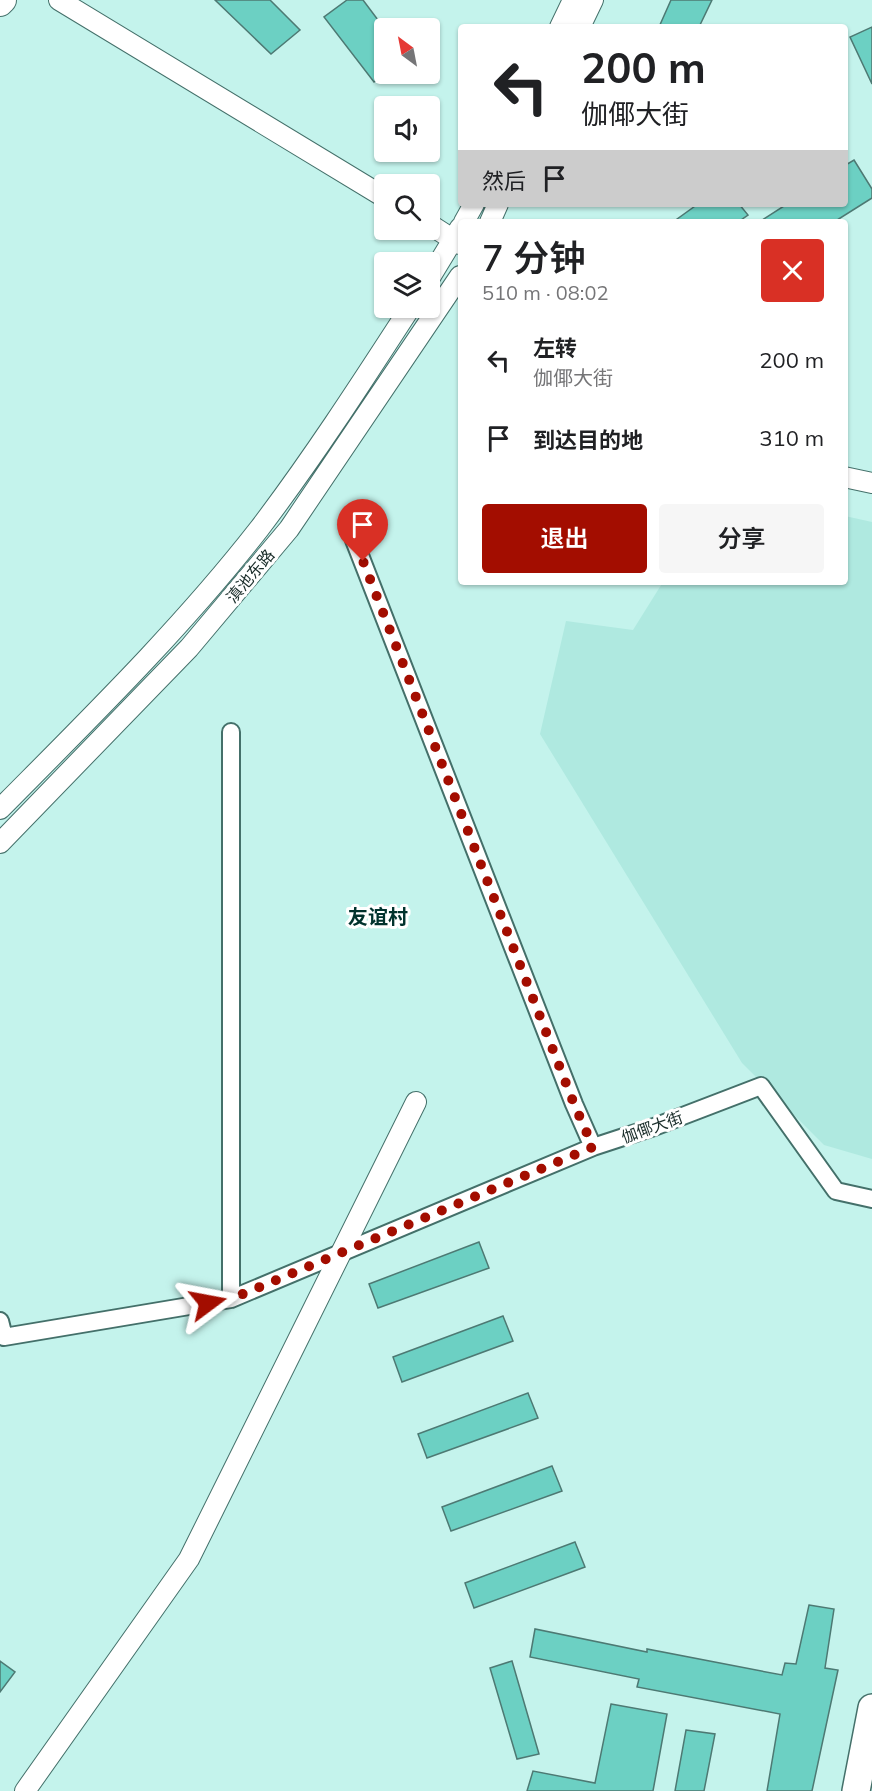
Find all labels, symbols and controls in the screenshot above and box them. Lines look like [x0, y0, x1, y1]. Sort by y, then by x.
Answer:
north arrow [374, 18, 440, 84]
map controls [374, 18, 440, 318]
text: 200 m [581, 41, 706, 94]
icon: left [482, 48, 560, 126]
button: sound [374, 96, 440, 162]
text: 伽倻大街 [581, 97, 689, 131]
icon: arrive [538, 162, 571, 195]
text: 然后 [482, 167, 526, 195]
button: search [374, 174, 440, 240]
text: 7 分钟 [482, 235, 585, 280]
button: close [761, 239, 824, 302]
button: layers [374, 252, 440, 318]
text: 510 m · 08:02 [482, 280, 608, 305]
text: 左转 [533, 334, 577, 362]
icon: left [482, 344, 515, 377]
text: 200 m [759, 346, 824, 374]
text: 伽倻大街 [533, 365, 613, 390]
icon: arrive [482, 422, 515, 455]
text: 310 m [759, 424, 824, 452]
text: 到达目的地 [533, 426, 643, 454]
pin [337, 499, 388, 561]
button: 退出 [482, 504, 647, 573]
button: 分享 [659, 504, 824, 573]
icon: arrive [346, 508, 379, 541]
street label: 滇池东路 [222, 545, 278, 607]
district label: 友谊村 [348, 904, 408, 929]
street label: 伽倻大街 [619, 1107, 685, 1147]
position arrow [176, 1271, 240, 1335]

